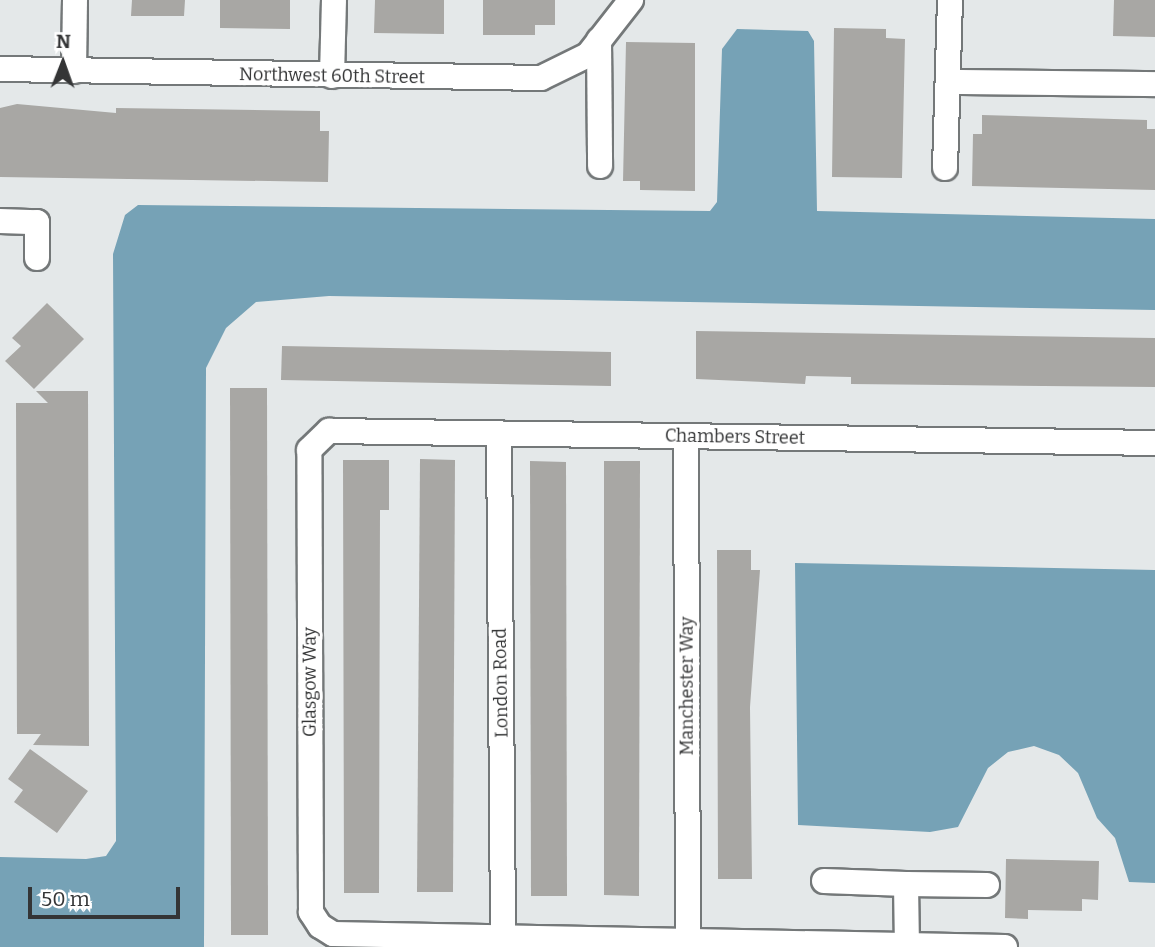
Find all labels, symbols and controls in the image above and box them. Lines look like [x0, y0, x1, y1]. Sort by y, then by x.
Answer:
north arrow [28, 28, 98, 98]
text: N [56, 30, 71, 53]
street label: Northwest 60th Street [239, 64, 425, 88]
street label: Chambers Street [665, 425, 805, 449]
street label: Manchester Way [676, 617, 698, 755]
street label: Glasgow Way [299, 627, 321, 737]
street label: London Road [489, 628, 513, 738]
scale bar [32, 874, 184, 918]
text: 50 m [41, 886, 90, 912]

